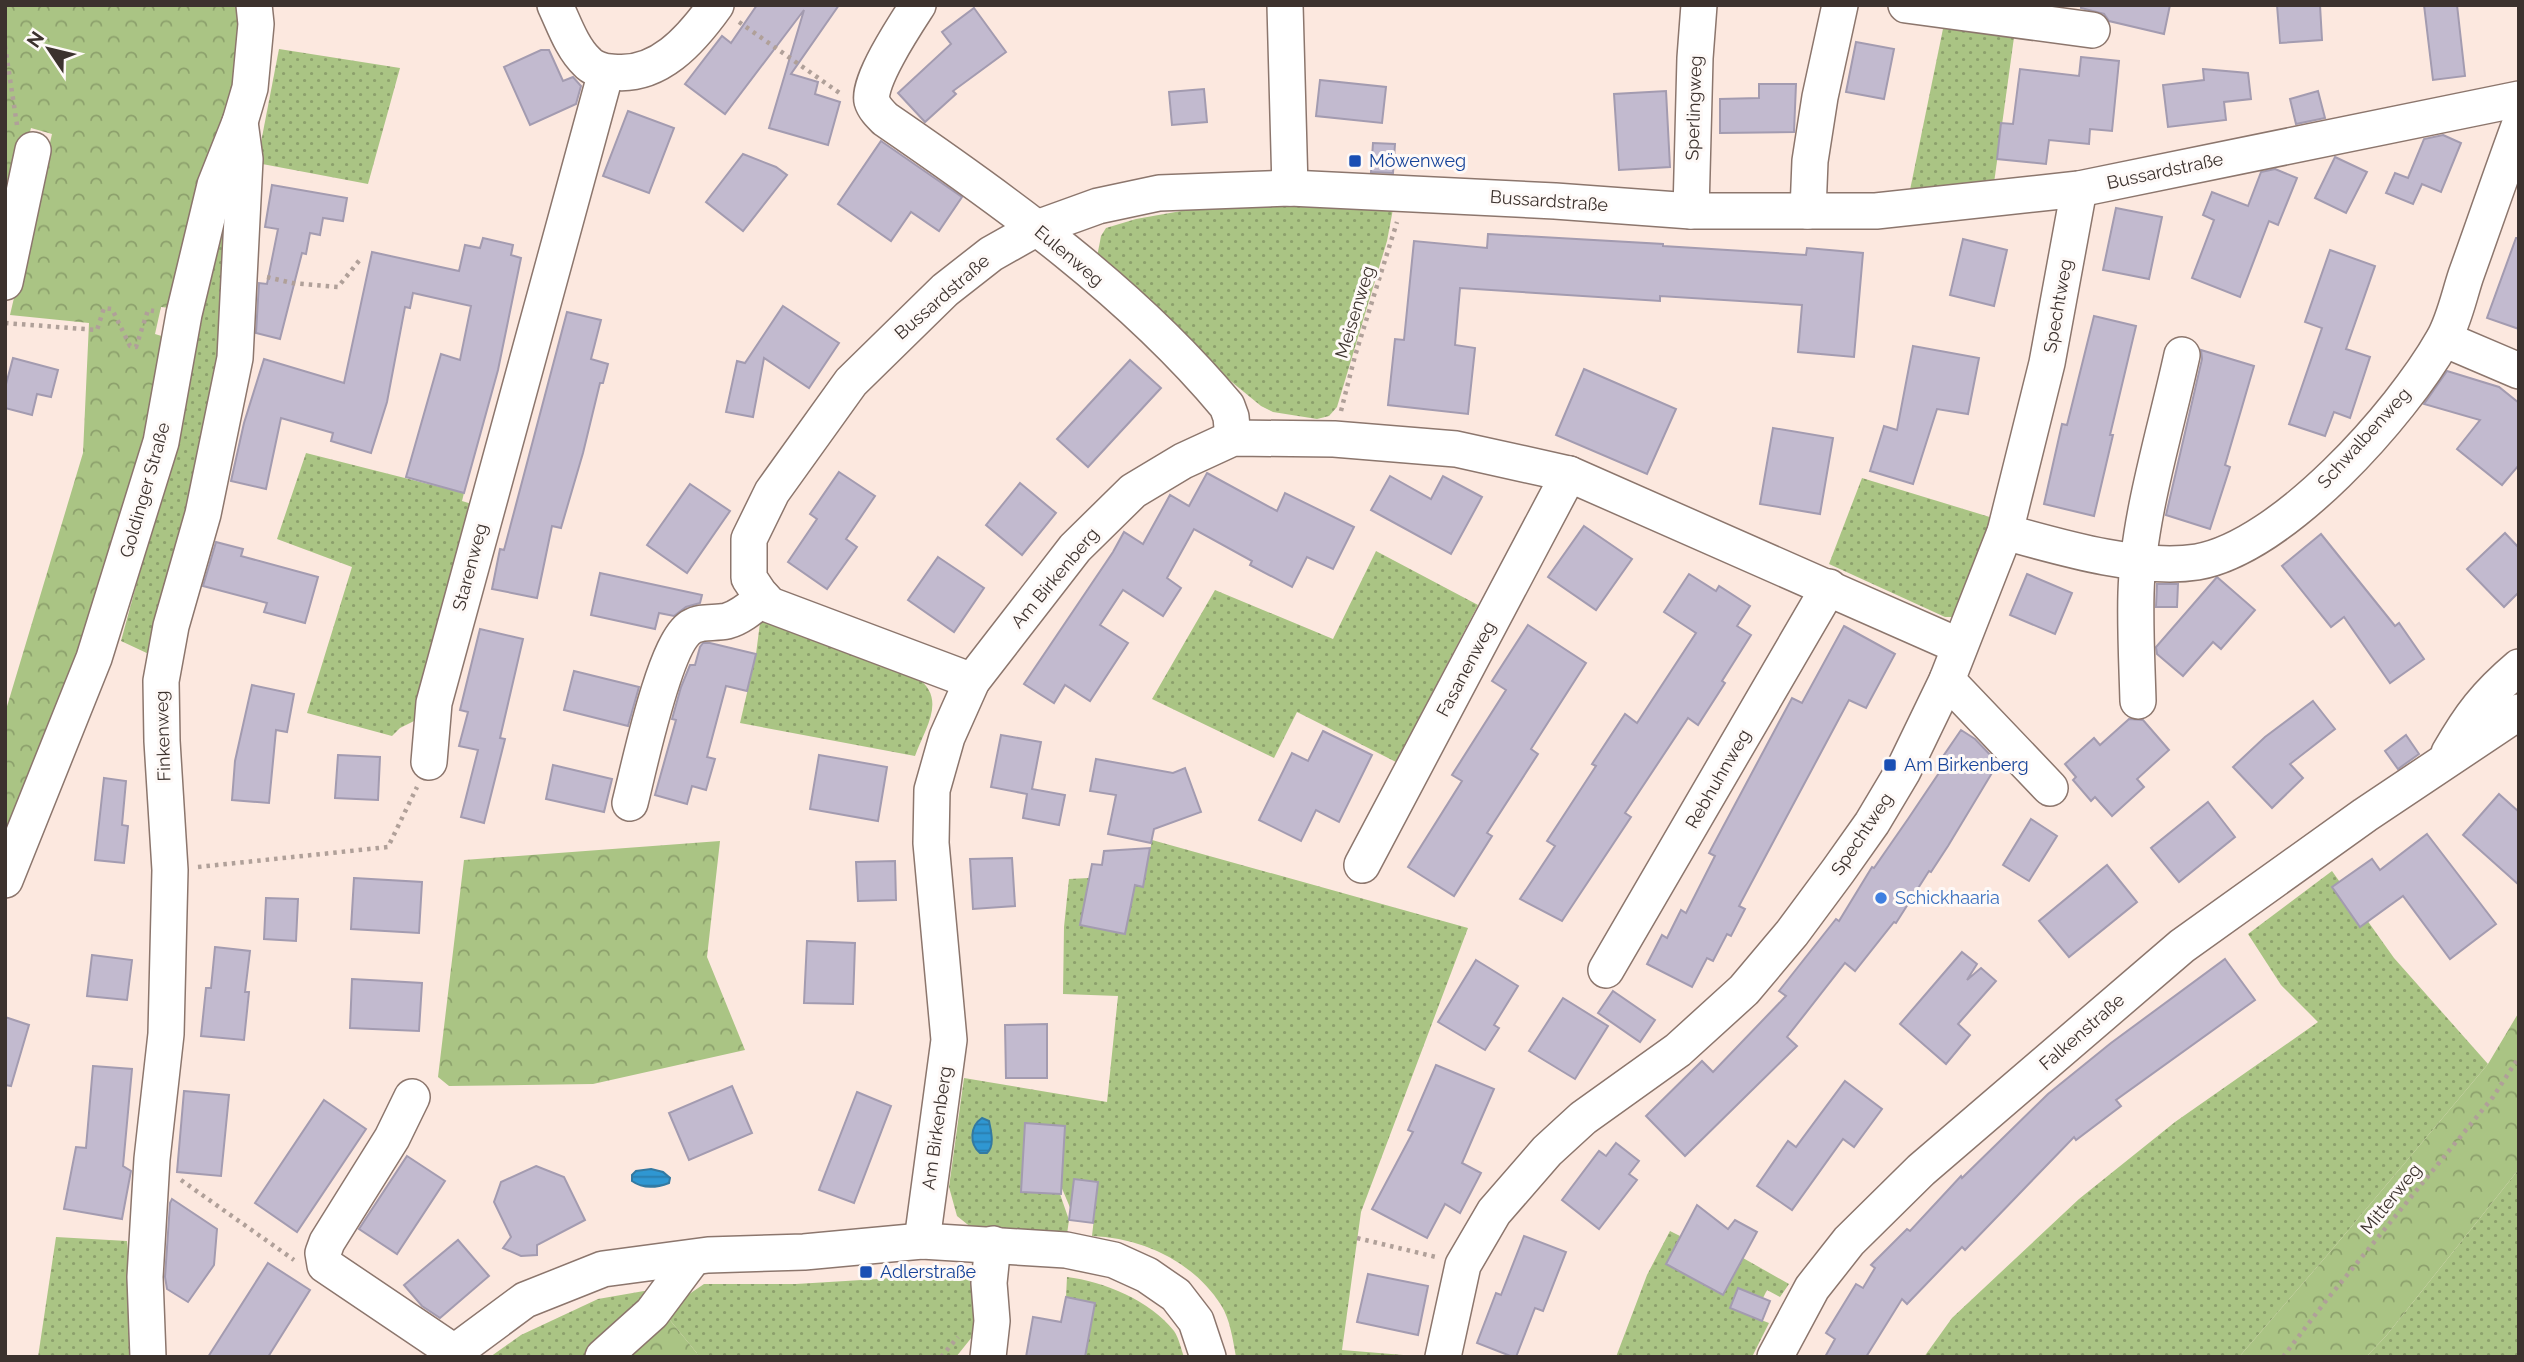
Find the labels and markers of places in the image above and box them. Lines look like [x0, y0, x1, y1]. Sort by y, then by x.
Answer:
place label: Möwenweg [1369, 150, 1466, 171]
marker: Möwenweg [1347, 153, 1363, 169]
place label: Am Birkenberg [1904, 754, 2029, 775]
marker: Am Birkenberg [1882, 757, 1898, 773]
place label: Schickhaaria [1895, 887, 2000, 908]
marker: Schickhaaria [1873, 890, 1889, 906]
place label: Adlerstraße [880, 1261, 977, 1282]
marker: Adlerstraße [858, 1264, 874, 1280]

